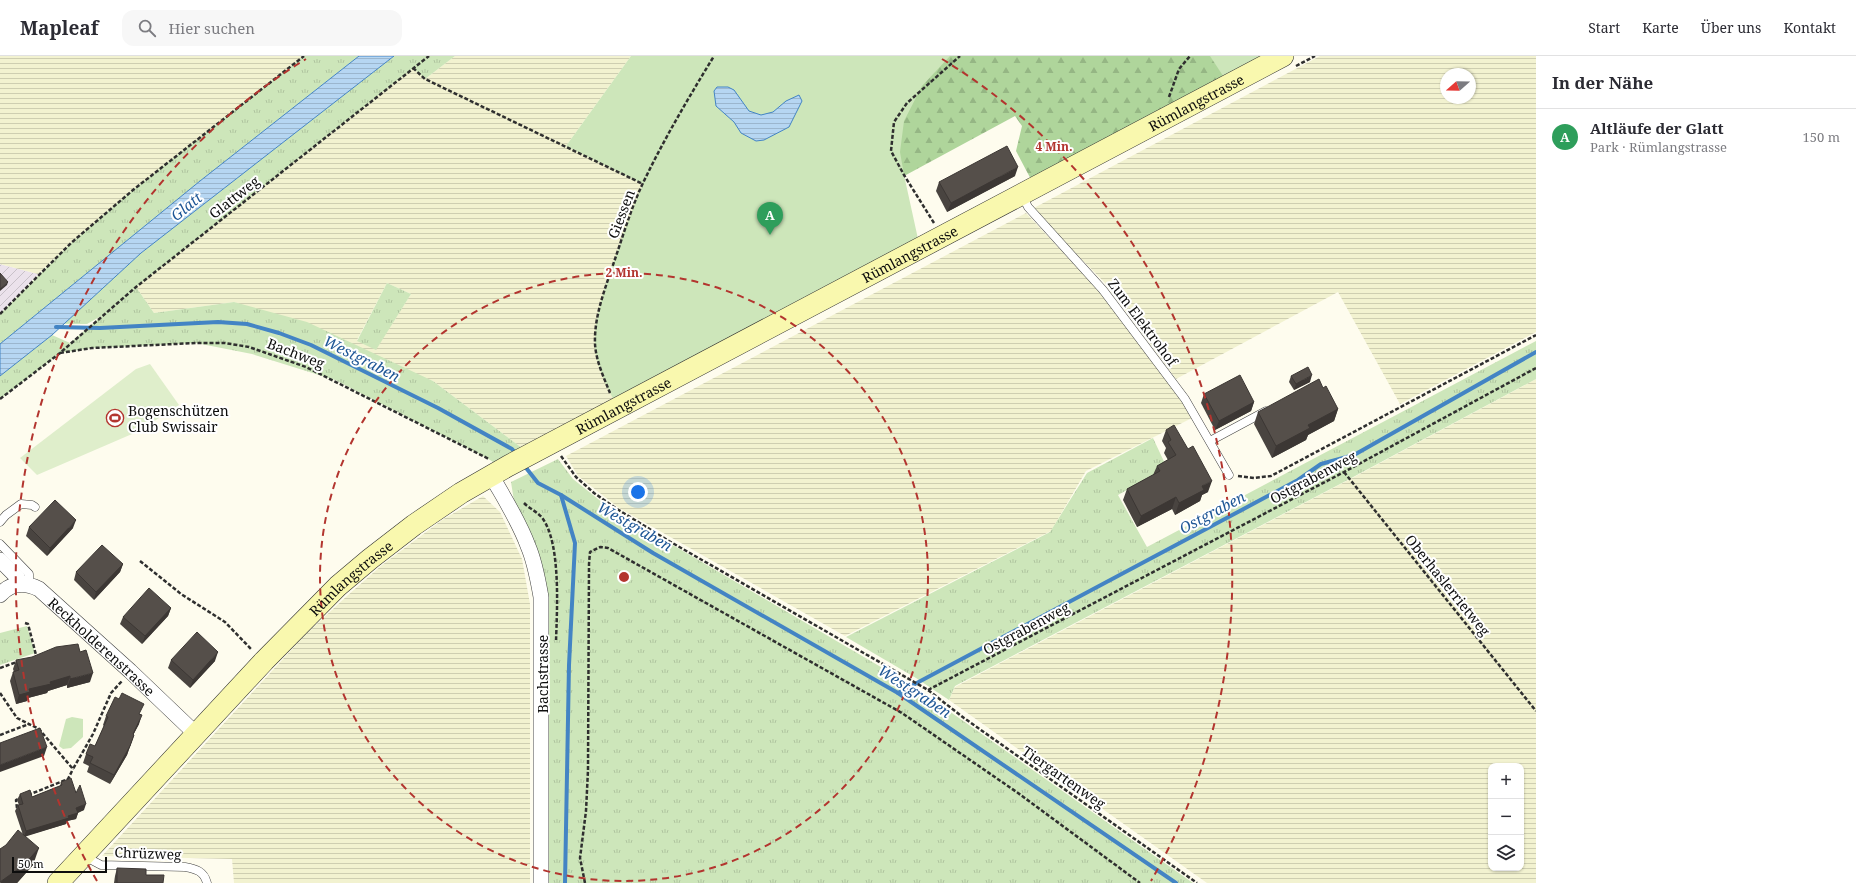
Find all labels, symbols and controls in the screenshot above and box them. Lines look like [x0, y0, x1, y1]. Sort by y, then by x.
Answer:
search box [122, 10, 402, 46]
text: Mapleaf [20, 15, 98, 41]
icon: search [136, 17, 158, 39]
text: Hier suchen [168, 18, 255, 38]
text: Start [1588, 18, 1620, 37]
text: Karte [1642, 18, 1679, 37]
text: Über uns [1701, 18, 1761, 37]
text: Kontakt [1783, 18, 1836, 37]
north arrow [1440, 68, 1476, 104]
street label: Rümlangstrasse [1145, 69, 1247, 135]
text: In der Nähe [1552, 71, 1653, 94]
text: Altläufe der Glatt [1590, 118, 1724, 138]
text: A [1560, 128, 1570, 146]
text: 150 m [1803, 128, 1840, 146]
text: 4 Min. [1035, 138, 1073, 155]
text: Park · Rümlangstrasse [1590, 138, 1727, 156]
street label: Glattweg [205, 171, 264, 223]
water label: Glatt [166, 187, 206, 225]
street label: Giessen [603, 187, 639, 241]
pin: A [757, 202, 783, 235]
street label: Rümlangstrasse [858, 220, 961, 287]
text: 2 Min. [605, 264, 643, 281]
street label: Zum Elektrohof [1104, 275, 1183, 371]
water label: Westgraben [320, 330, 404, 386]
street label: Bachweg [265, 333, 328, 373]
street label: Rümlangstrasse [572, 372, 674, 438]
place label: Bogenschützen Club Swissair [128, 401, 229, 436]
sports icon: Bogenschützen Club Swissair [105, 408, 125, 428]
street label: Ostgrabenweg [1266, 446, 1360, 508]
your location [628, 482, 648, 502]
water label: Ostgraben [1175, 486, 1249, 538]
water label: Westgraben [594, 497, 676, 555]
street label: Oberhaslerrietweg [1401, 530, 1495, 640]
street label: Rümlangstrasse [304, 536, 396, 620]
centre of rings [617, 570, 631, 584]
street label: Reckholderenstrasse [45, 593, 159, 700]
street label: Ostgrabenweg [979, 597, 1073, 659]
street label: Bachstrasse [533, 635, 552, 713]
water label: Westgraben [875, 660, 955, 722]
street label: Tiergartenweg [1019, 741, 1110, 813]
map controls [1488, 763, 1524, 871]
button: + [1488, 763, 1524, 799]
button: − [1488, 799, 1524, 835]
button: layers [1488, 835, 1524, 871]
street label: Chrüzweg [114, 842, 182, 864]
scale bar [12, 855, 107, 874]
text: 50 m [18, 856, 44, 871]

